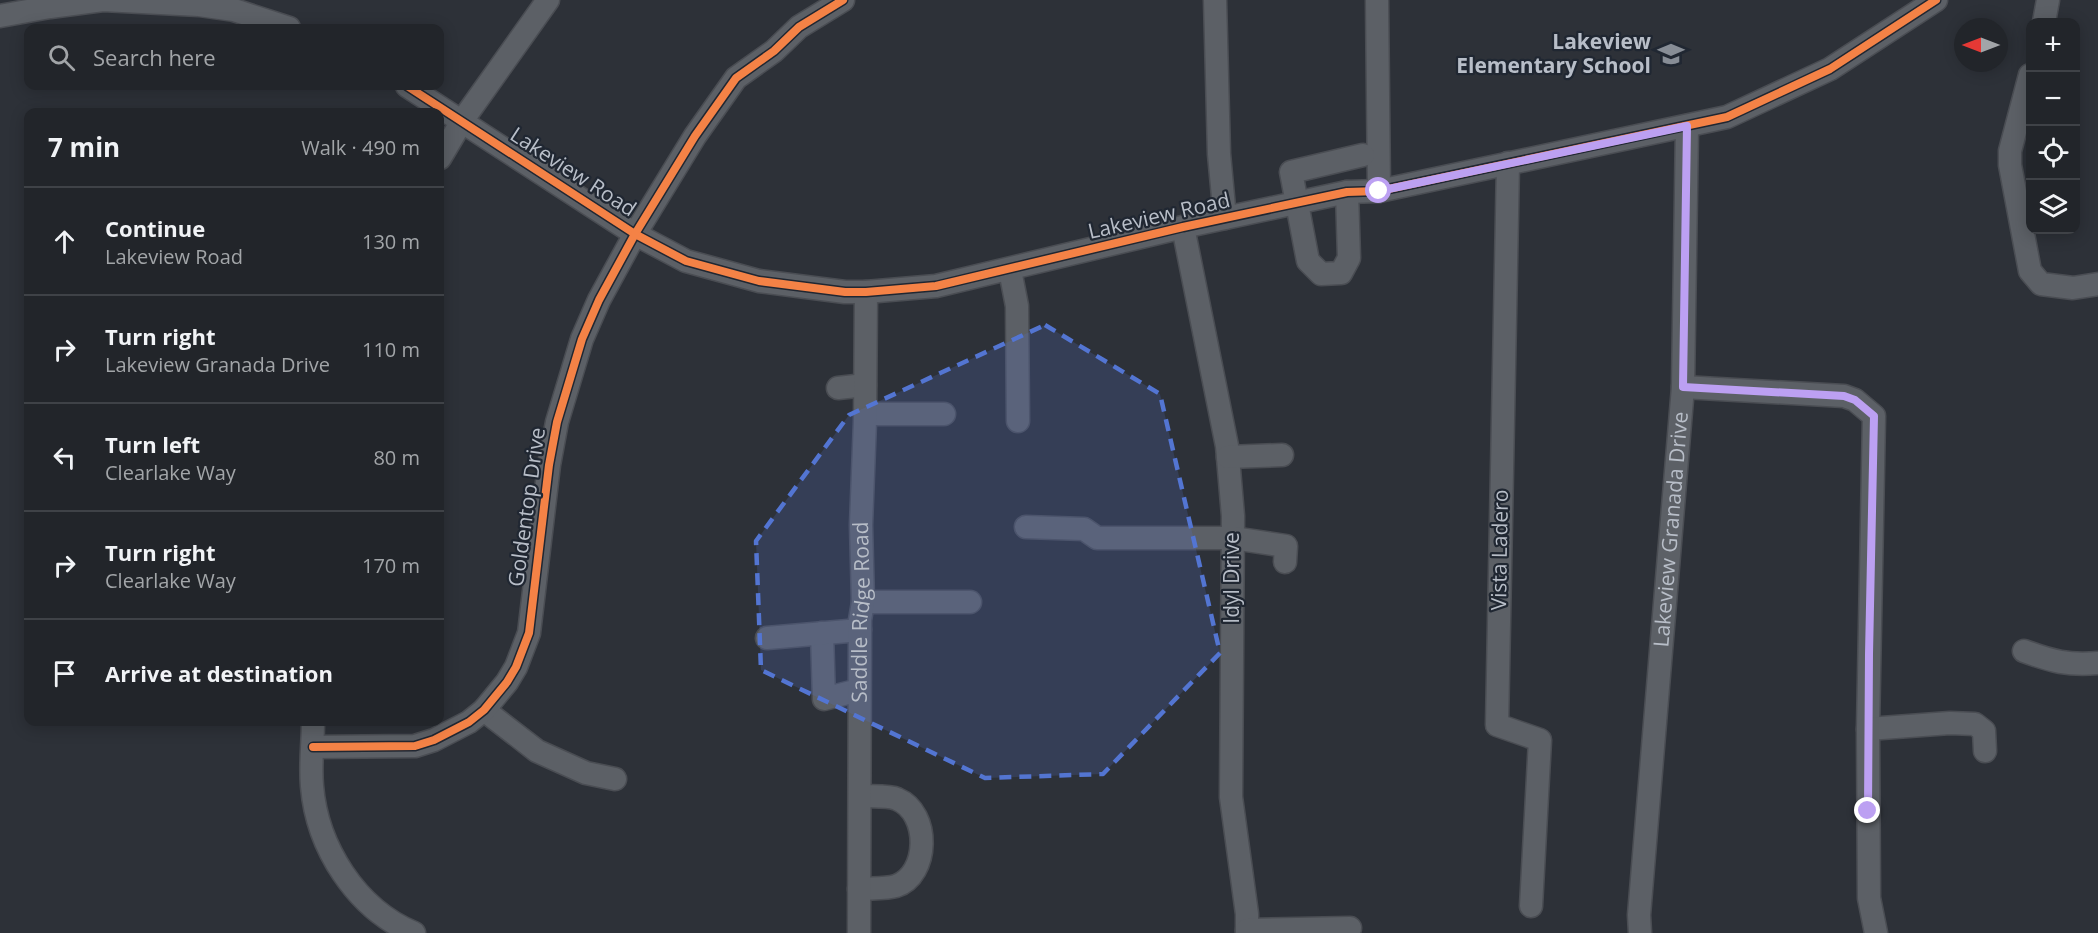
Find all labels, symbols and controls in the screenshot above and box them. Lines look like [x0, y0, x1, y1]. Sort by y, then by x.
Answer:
north arrow [1954, 18, 2008, 72]
map controls [2026, 18, 2080, 234]
button: + [2026, 18, 2080, 72]
search box [24, 24, 444, 90]
place label: Lakeview Elementary School [1456, 27, 1651, 79]
school or university icon: Lakeview Elementary School [1656, 39, 1686, 69]
icon: search [45, 41, 78, 74]
text: Search here [93, 42, 216, 72]
button: − [2026, 72, 2080, 126]
street label: Lakeview Road [505, 120, 642, 222]
button: locate [2026, 126, 2080, 180]
text: 7 min [48, 129, 120, 165]
text: Walk · 490 m [301, 134, 420, 161]
route start [1365, 177, 1391, 203]
button: layers [2026, 180, 2080, 234]
street label: Lakeview Road [1085, 185, 1233, 245]
text: Continue [105, 213, 205, 243]
icon: ahead [48, 225, 81, 258]
text: 130 m [362, 228, 420, 255]
text: Lakeview Road [105, 243, 243, 270]
text: Turn right [105, 321, 216, 351]
icon: right [48, 333, 81, 366]
text: 110 m [362, 336, 420, 363]
text: Lakeview Granada Drive [105, 351, 330, 378]
street label: Lakeview Granada Drive [1646, 410, 1694, 648]
street label: Goldentop Drive [501, 425, 551, 588]
text: Turn left [105, 429, 200, 459]
icon: left [48, 441, 81, 474]
text: 80 m [373, 444, 420, 471]
text: Clearlake Way [105, 459, 236, 486]
street label: Vista Ladero [1484, 489, 1514, 611]
street label: Saddle Ridge Road [845, 521, 876, 703]
street label: Idyl Drive [1217, 532, 1245, 624]
text: Turn right [105, 537, 216, 567]
icon: right [48, 549, 81, 582]
text: 170 m [362, 552, 420, 579]
text: Clearlake Way [105, 567, 236, 594]
icon: arrive [48, 657, 81, 690]
text: Arrive at destination [105, 658, 333, 688]
route end [1854, 797, 1880, 823]

